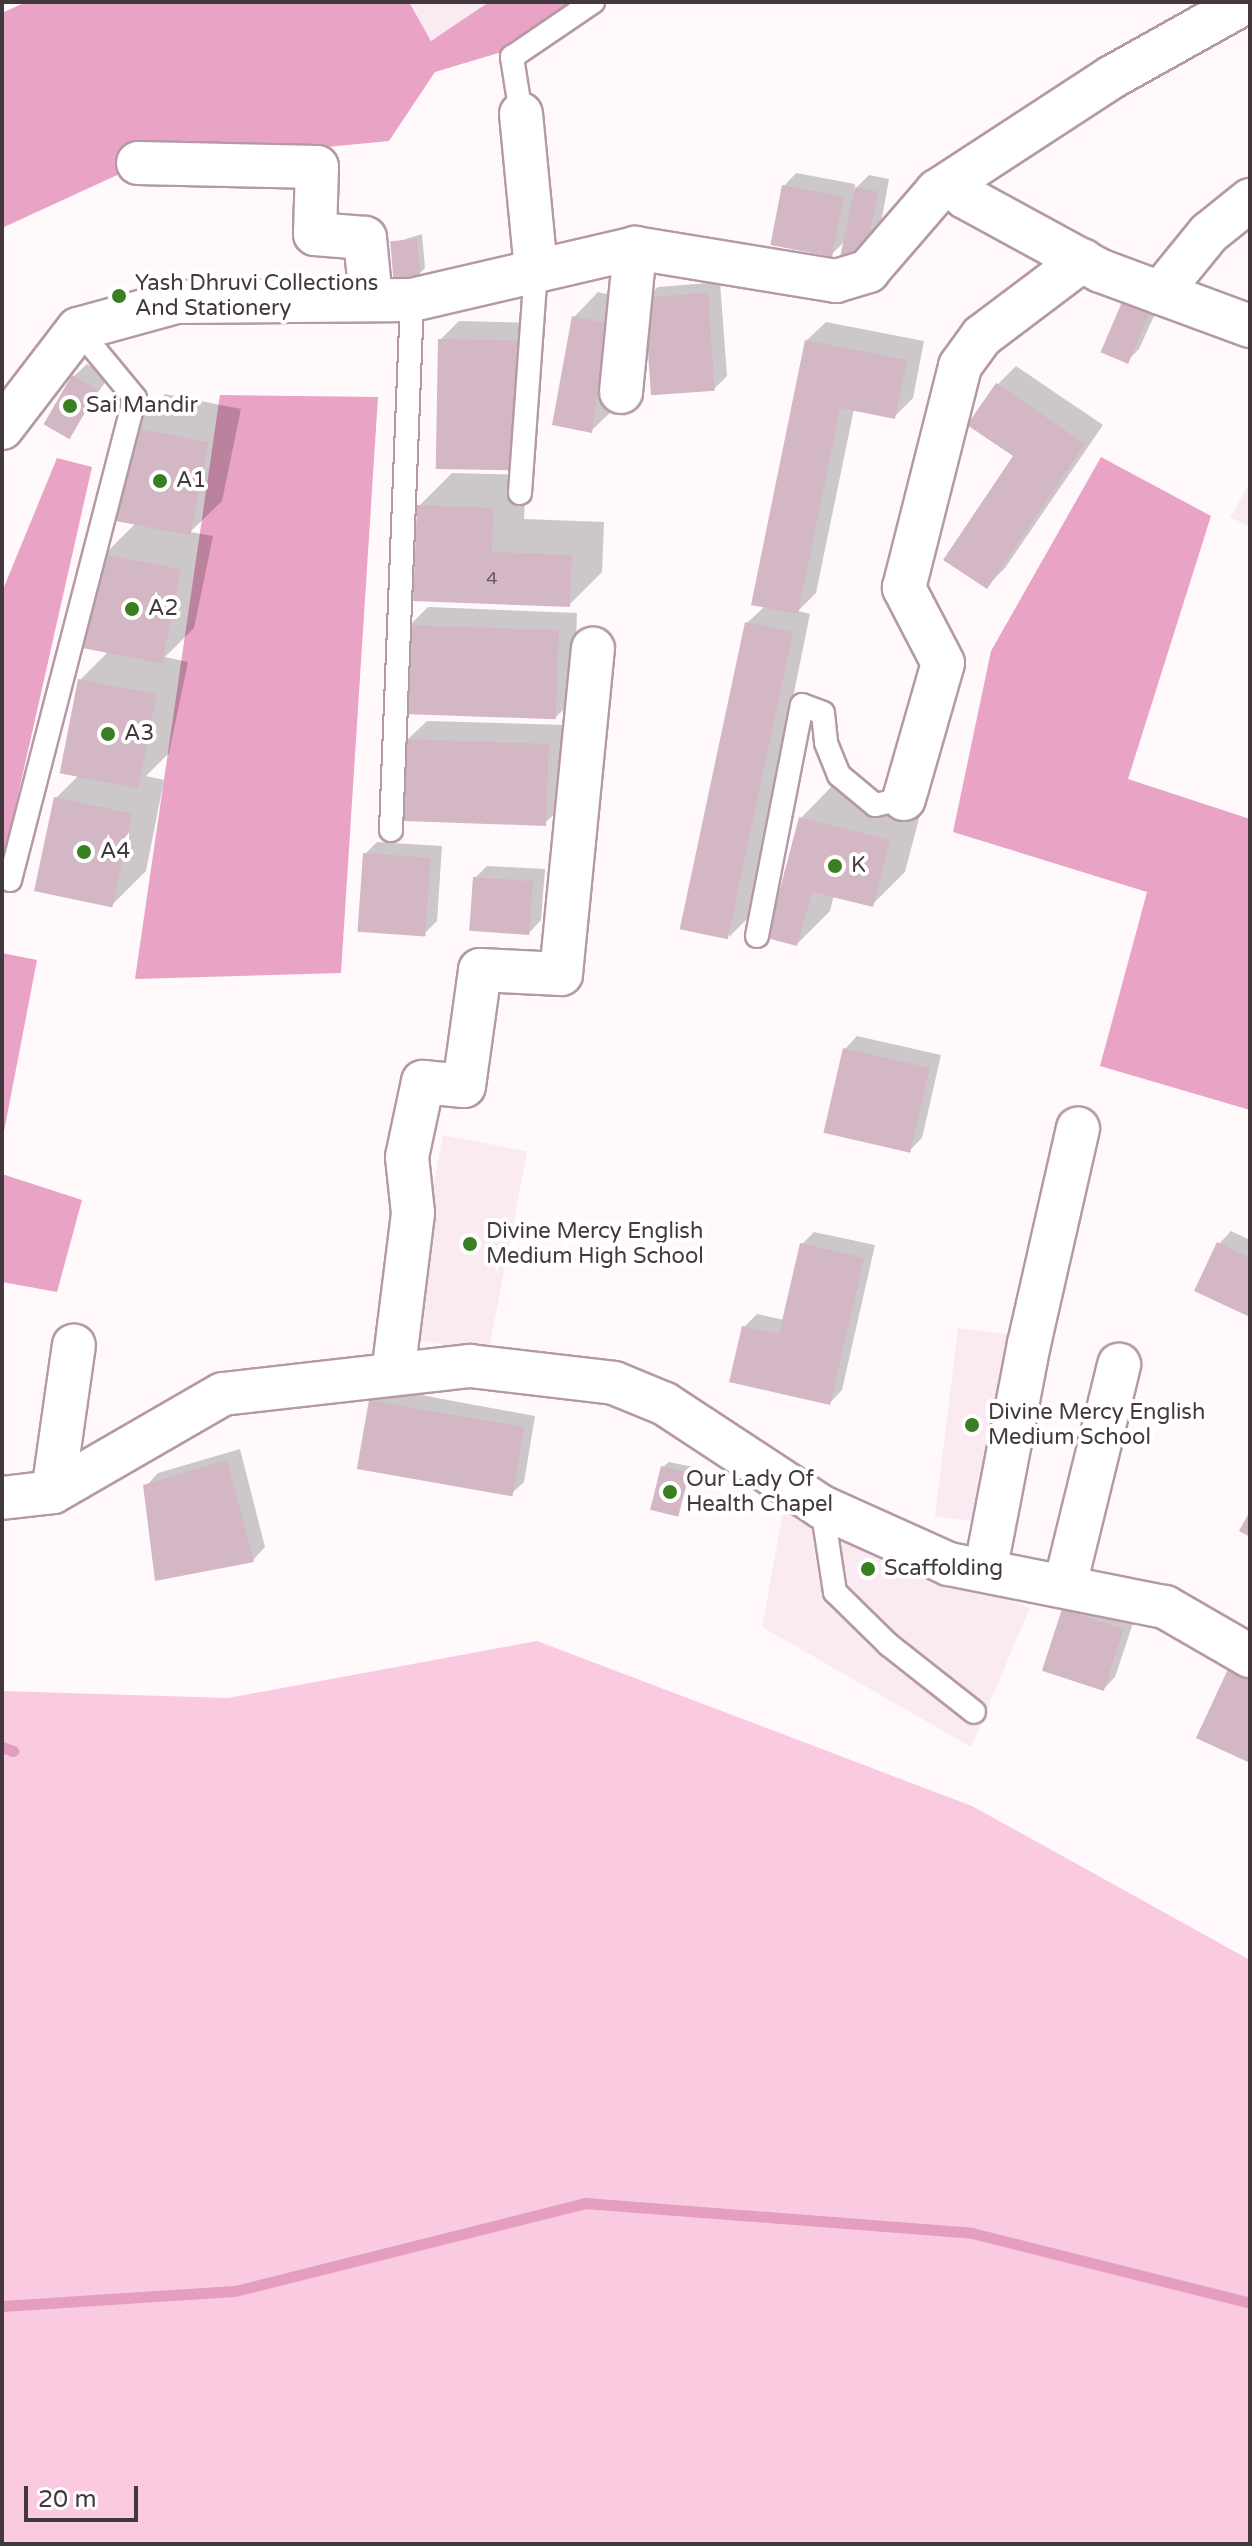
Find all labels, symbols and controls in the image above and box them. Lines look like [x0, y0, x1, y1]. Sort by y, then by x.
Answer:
place label: Yash Dhruvi Collections And Stationery [135, 270, 378, 322]
marker: Yash Dhruvi Collections And Stationery [110, 287, 128, 305]
place label: Sai Mandir [86, 393, 198, 419]
marker: Sai Mandir [61, 397, 79, 415]
place label: A1 [176, 468, 206, 494]
marker: A1 [151, 472, 169, 490]
house number: 4 [486, 567, 498, 589]
place label: A2 [148, 596, 178, 622]
marker: A2 [123, 600, 141, 618]
place label: A3 [124, 721, 154, 747]
marker: A3 [99, 725, 117, 743]
place label: A4 [100, 839, 130, 865]
marker: A4 [75, 843, 93, 861]
place label: K [851, 853, 866, 879]
marker: K [826, 857, 844, 875]
place label: Divine Mercy English Medium High School [486, 1218, 704, 1270]
marker: Divine Mercy English Medium High School [461, 1235, 479, 1253]
place label: Divine Mercy English Medium School [988, 1399, 1205, 1450]
marker: Divine Mercy English Medium School [963, 1416, 981, 1434]
place label: Our Lady Of Health Chapel [686, 1466, 833, 1518]
marker: Our Lady Of Health Chapel [661, 1483, 679, 1501]
place label: Scaffolding [884, 1556, 1003, 1582]
marker: Scaffolding [859, 1560, 877, 1578]
scale bar [28, 2470, 142, 2520]
text: 20 m [38, 2485, 96, 2514]

